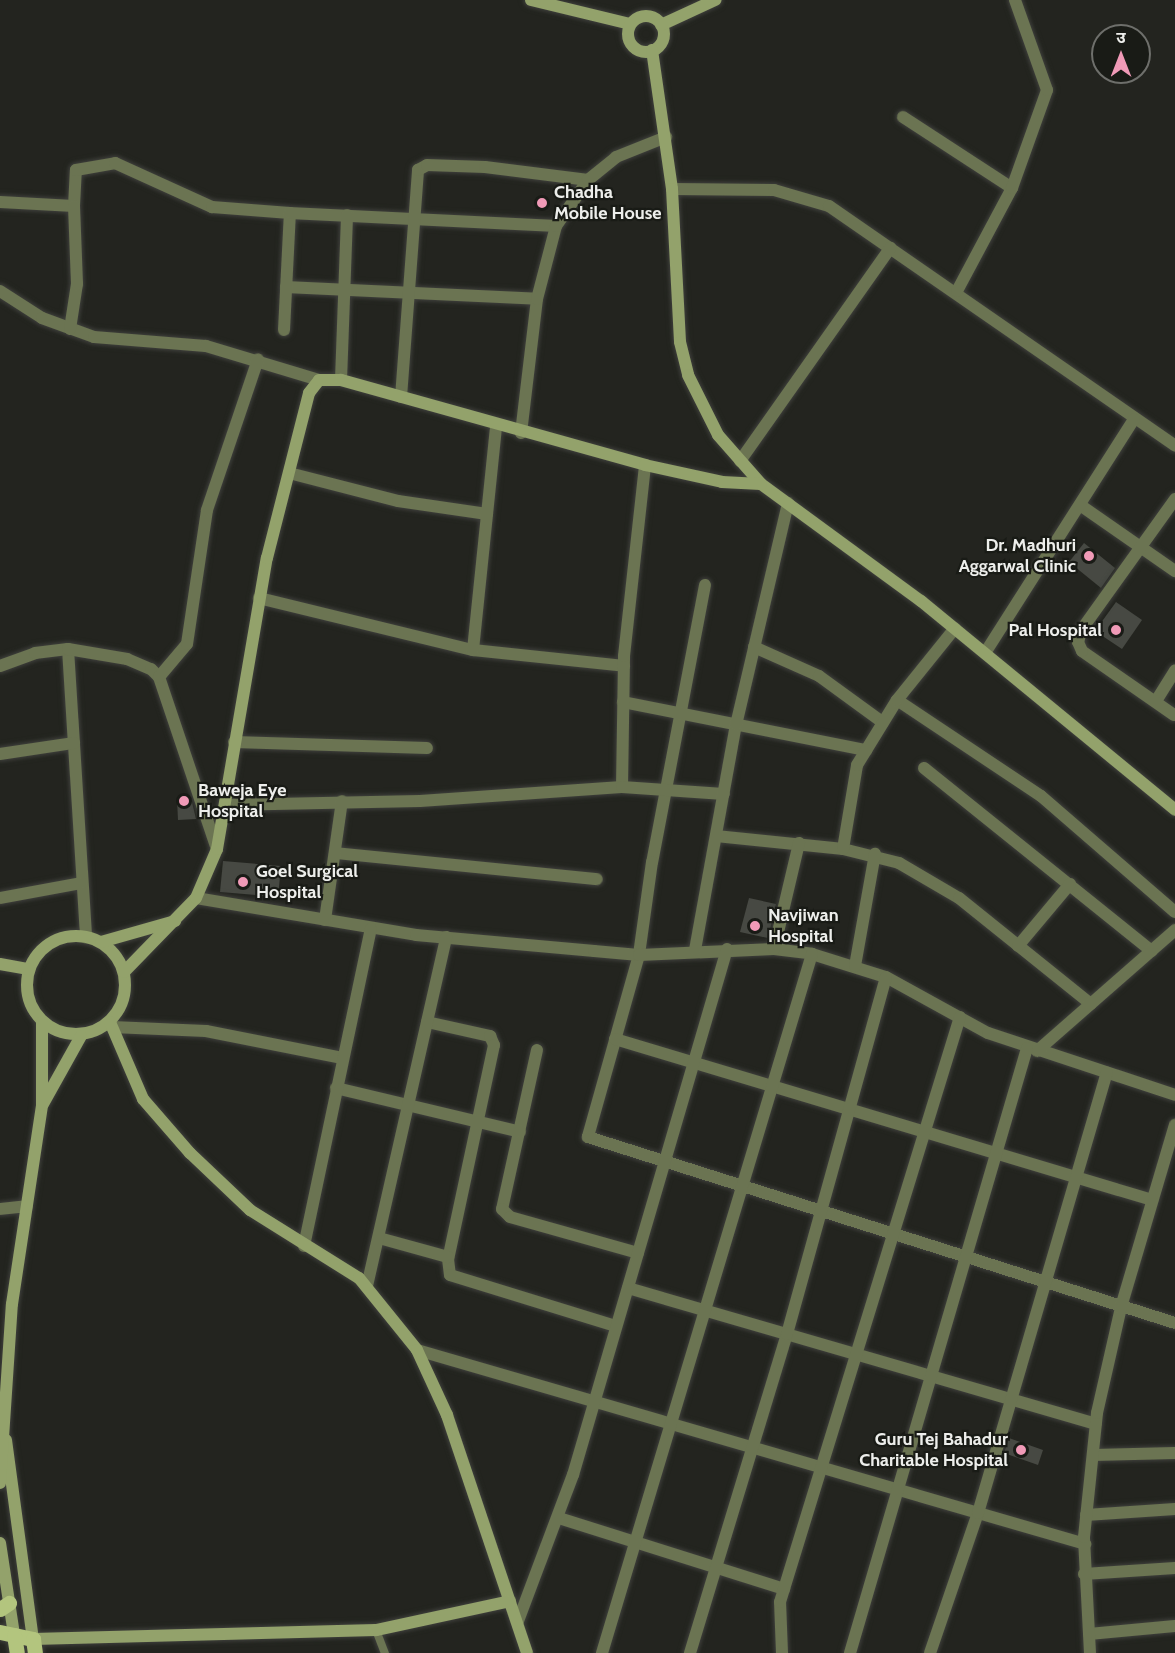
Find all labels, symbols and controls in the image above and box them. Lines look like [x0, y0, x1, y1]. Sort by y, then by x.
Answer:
north arrow [1091, 24, 1151, 84]
text: उ [1116, 28, 1126, 47]
place label: Chadha Mobile House [554, 182, 662, 224]
marker: Chadha Mobile House [535, 196, 549, 210]
place label: Dr. Madhuri Aggarwal Clinic [959, 535, 1076, 578]
marker: Dr. Madhuri Aggarwal Clinic [1080, 547, 1098, 565]
place label: Pal Hospital [1008, 619, 1102, 641]
marker: Pal Hospital [1107, 621, 1125, 639]
place label: Baweja Eye Hospital [198, 780, 287, 822]
marker: Baweja Eye Hospital [175, 792, 193, 810]
place label: Goel Surgical Hospital [256, 861, 358, 904]
marker: Goel Surgical Hospital [234, 873, 252, 891]
place label: Navjiwan Hospital [768, 905, 839, 948]
marker: Navjiwan Hospital [746, 917, 764, 935]
place label: Guru Tej Bahadur Charitable Hospital [859, 1429, 1008, 1472]
marker: Guru Tej Bahadur Charitable Hospital [1012, 1441, 1030, 1459]

